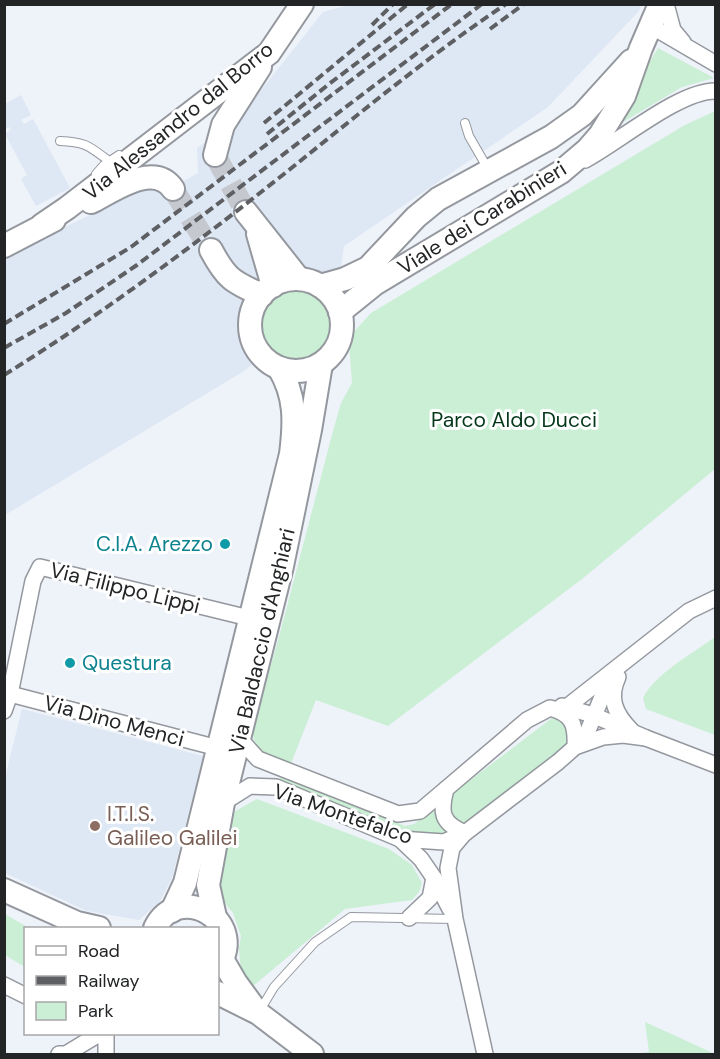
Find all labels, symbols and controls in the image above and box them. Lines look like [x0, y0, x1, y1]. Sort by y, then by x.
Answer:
street label: Via Alessandro dal Borro [77, 35, 279, 207]
street label: Viale dei Carabinieri [392, 155, 572, 281]
park label: Parco Aldo Ducci [431, 406, 597, 434]
street label: Via Baldaccio d'Anghiari [222, 525, 302, 757]
place label: C.I.A. Arezzo [96, 530, 213, 558]
marker: C.I.A. Arezzo [218, 537, 232, 551]
street label: Via Filippo Lippi [47, 556, 203, 620]
place label: Questura [82, 649, 172, 677]
marker: Questura [63, 656, 77, 670]
street label: Via Dino Menci [41, 689, 187, 753]
street label: Via Montefalco [270, 777, 416, 851]
place label: I.T.I.S. Galileo Galilei [107, 800, 237, 852]
marker: I.T.I.S. Galileo Galilei [88, 819, 102, 833]
legend [24, 927, 219, 1035]
text: Road [78, 939, 120, 963]
text: Railway [78, 969, 140, 993]
text: Park [78, 999, 114, 1023]

